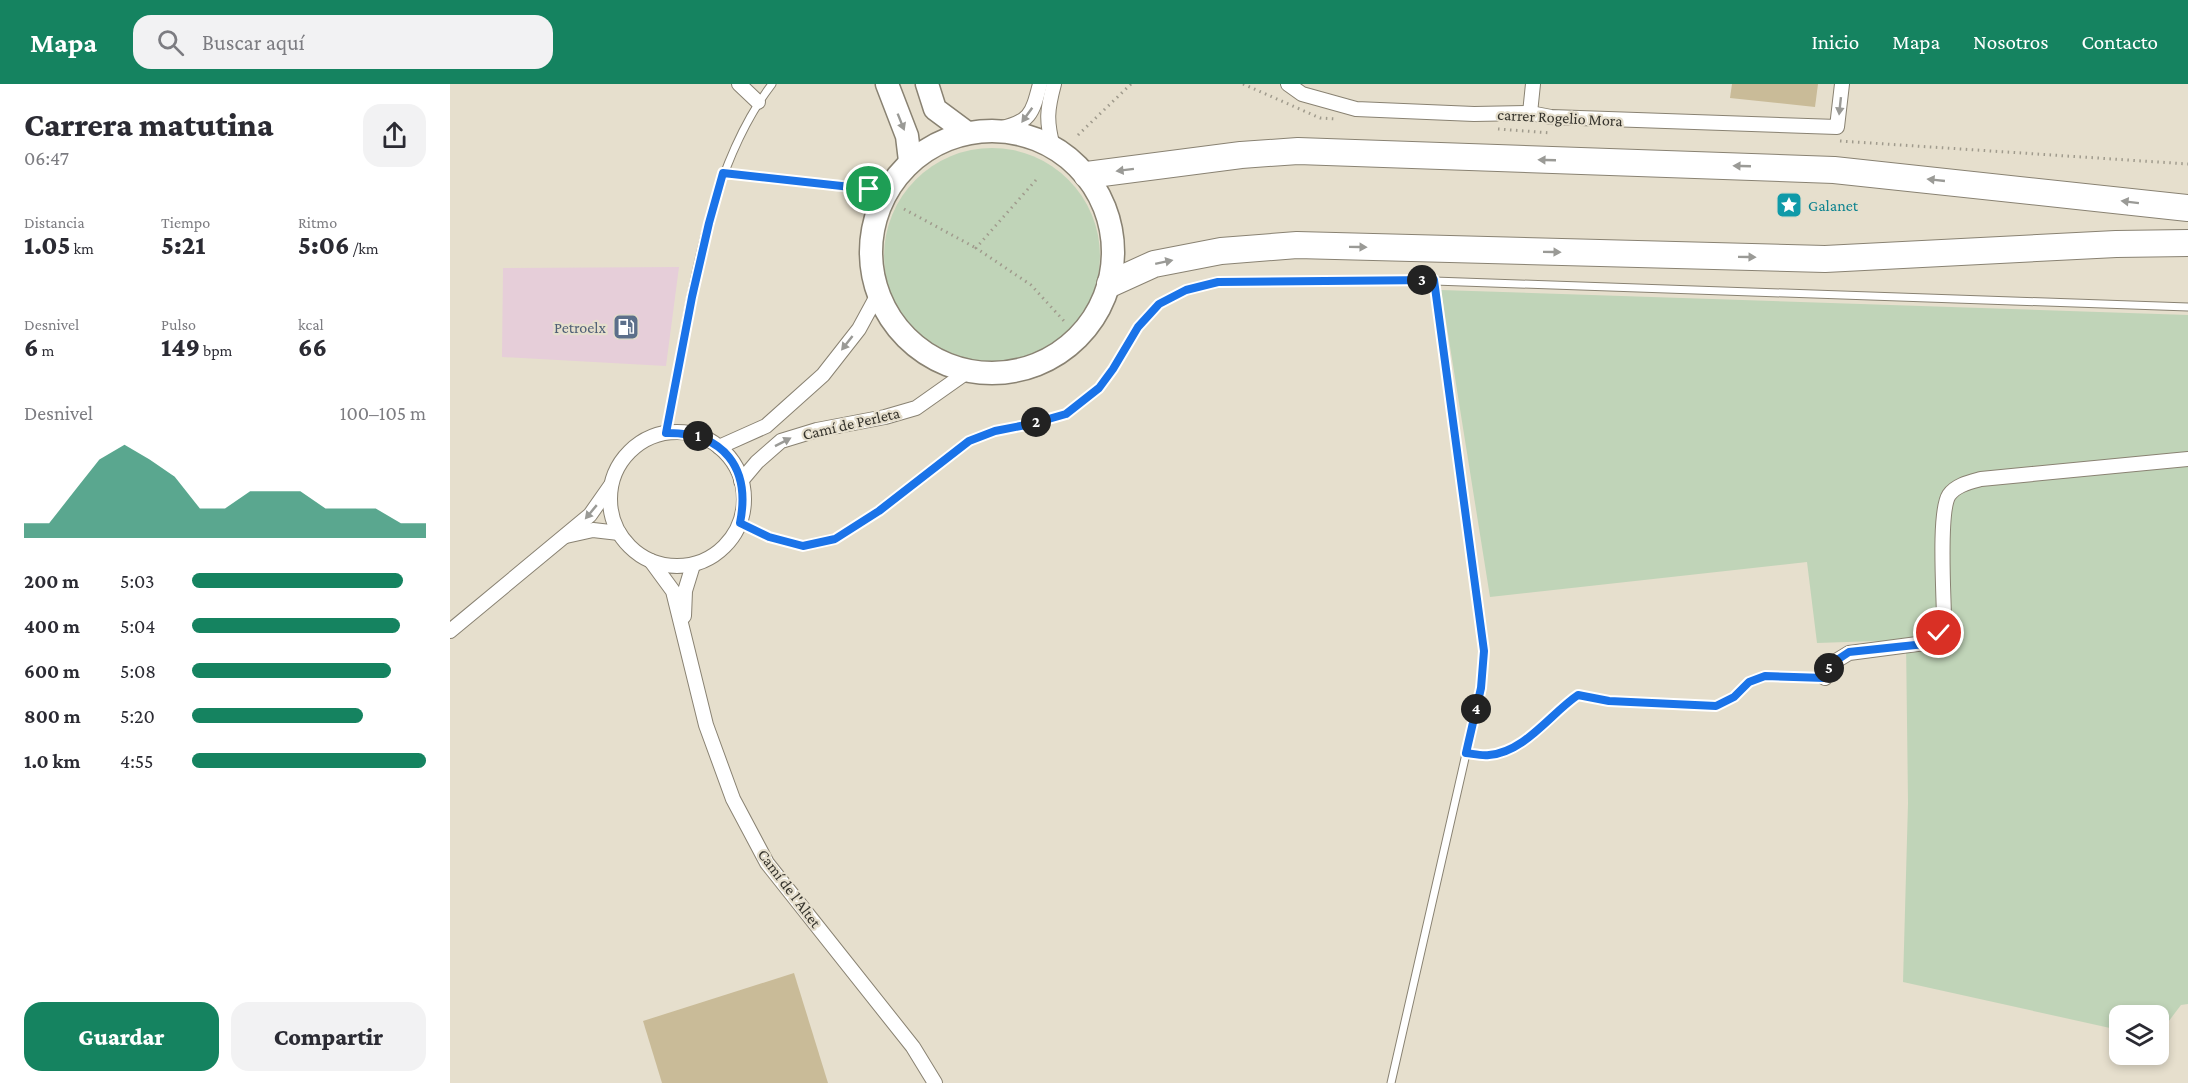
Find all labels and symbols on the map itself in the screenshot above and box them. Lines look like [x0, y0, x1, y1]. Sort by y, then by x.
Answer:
one-way arrow [1835, 96, 1845, 115]
street label: carrer Rogelio Mora [1497, 106, 1624, 130]
one-way arrow [1021, 107, 1033, 123]
one-way arrow [897, 113, 906, 131]
one-way arrow [1537, 155, 1556, 164]
one-way arrow [1732, 162, 1751, 171]
pin [843, 163, 894, 214]
one-way arrow [1115, 165, 1134, 175]
one-way arrow [1927, 175, 1946, 185]
place icon: Galanet [1774, 190, 1804, 220]
place label: Galanet [1808, 197, 1859, 214]
one-way arrow [2120, 197, 2139, 207]
one-way arrow [1348, 242, 1367, 252]
one-way arrow [1543, 247, 1562, 257]
one-way arrow [1738, 252, 1757, 262]
one-way arrow [1155, 257, 1173, 267]
pin: 3 [1407, 265, 1437, 295]
fuel station icon: Petroelx [611, 312, 641, 342]
place label: Petroelx [554, 319, 606, 336]
one-way arrow [842, 336, 854, 351]
street label: Camí de Perleta [801, 404, 902, 443]
pin: 2 [1021, 407, 1051, 437]
pin: 1 [683, 421, 713, 451]
one-way arrow [775, 437, 792, 447]
one-way arrow [584, 504, 597, 520]
pin [1913, 607, 1964, 658]
pin: 5 [1814, 653, 1844, 683]
pin: 4 [1461, 694, 1491, 724]
street label: Camí de l'Altet [755, 846, 825, 931]

